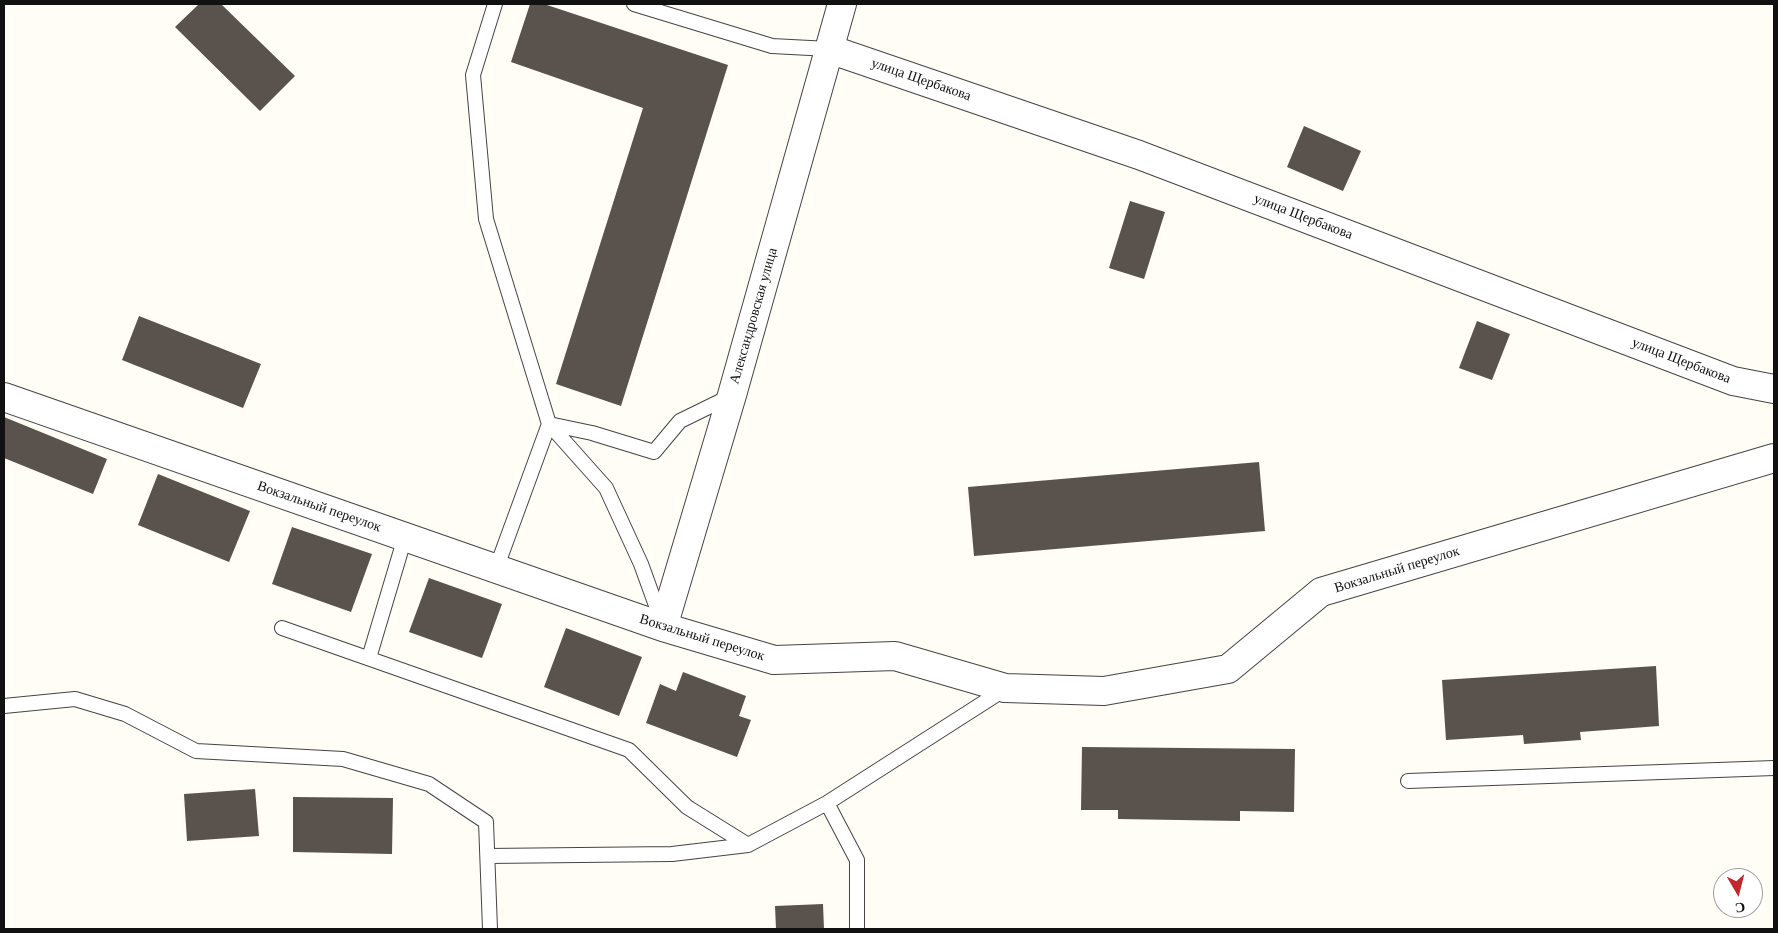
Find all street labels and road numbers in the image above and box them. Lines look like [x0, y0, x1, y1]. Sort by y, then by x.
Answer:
street label: улица Щербакова [869, 55, 973, 105]
street label: улица Щербакова [1251, 190, 1355, 244]
street label: Александровская улица [726, 246, 782, 386]
street label: улица Щербакова [1629, 334, 1733, 388]
street label: Вокзальный переулок [255, 478, 383, 536]
street label: Вокзальный переулок [1332, 543, 1462, 597]
street label: Вокзальный переулок [637, 611, 767, 665]

